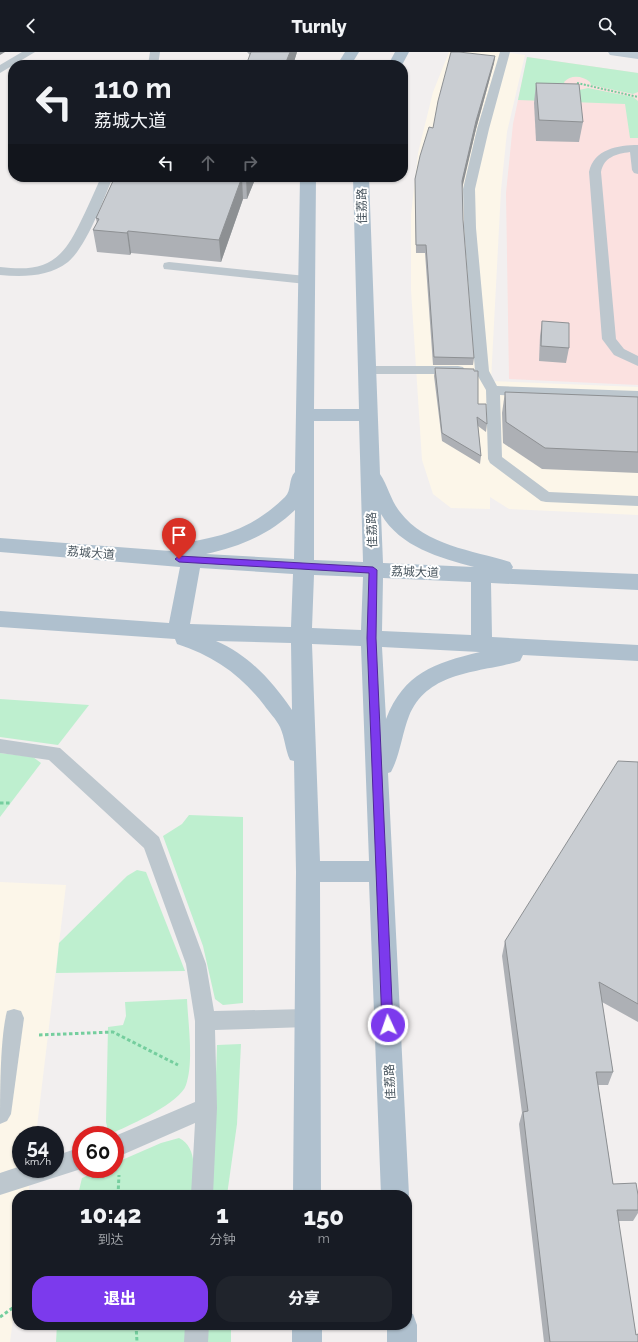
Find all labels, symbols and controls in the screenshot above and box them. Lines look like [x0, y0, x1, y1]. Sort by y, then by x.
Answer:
icon: back [20, 15, 42, 37]
icon: search [596, 15, 618, 37]
text: Turnly [291, 16, 347, 37]
text: 110 m [94, 72, 172, 105]
icon: left [28, 76, 80, 128]
text: 荔城大道 [94, 110, 166, 131]
icon: left [155, 152, 177, 174]
icon: ahead [197, 152, 219, 174]
icon: right [239, 152, 261, 174]
street label: 佳荔路 [355, 188, 369, 224]
street label: 佳荔路 [364, 512, 380, 548]
pin [162, 518, 196, 559]
icon: arrive [168, 524, 190, 546]
street label: 荔城大道 [66, 544, 116, 562]
street label: 荔城大道 [391, 564, 439, 580]
position arrow [367, 1004, 409, 1046]
street label: 佳荔路 [382, 1064, 398, 1100]
speed limit sign: 60 [72, 1126, 124, 1178]
text: 54 [27, 1135, 49, 1159]
text: km/h [25, 1156, 51, 1167]
text: 10:42 [80, 1200, 142, 1229]
text: 1 [216, 1200, 229, 1229]
text: 150 [303, 1202, 344, 1231]
text: m [318, 1231, 330, 1246]
text: 到达 [98, 1232, 124, 1247]
text: 分钟 [209, 1232, 236, 1247]
button: 退出 [32, 1276, 208, 1322]
button: 分享 [216, 1276, 392, 1322]

